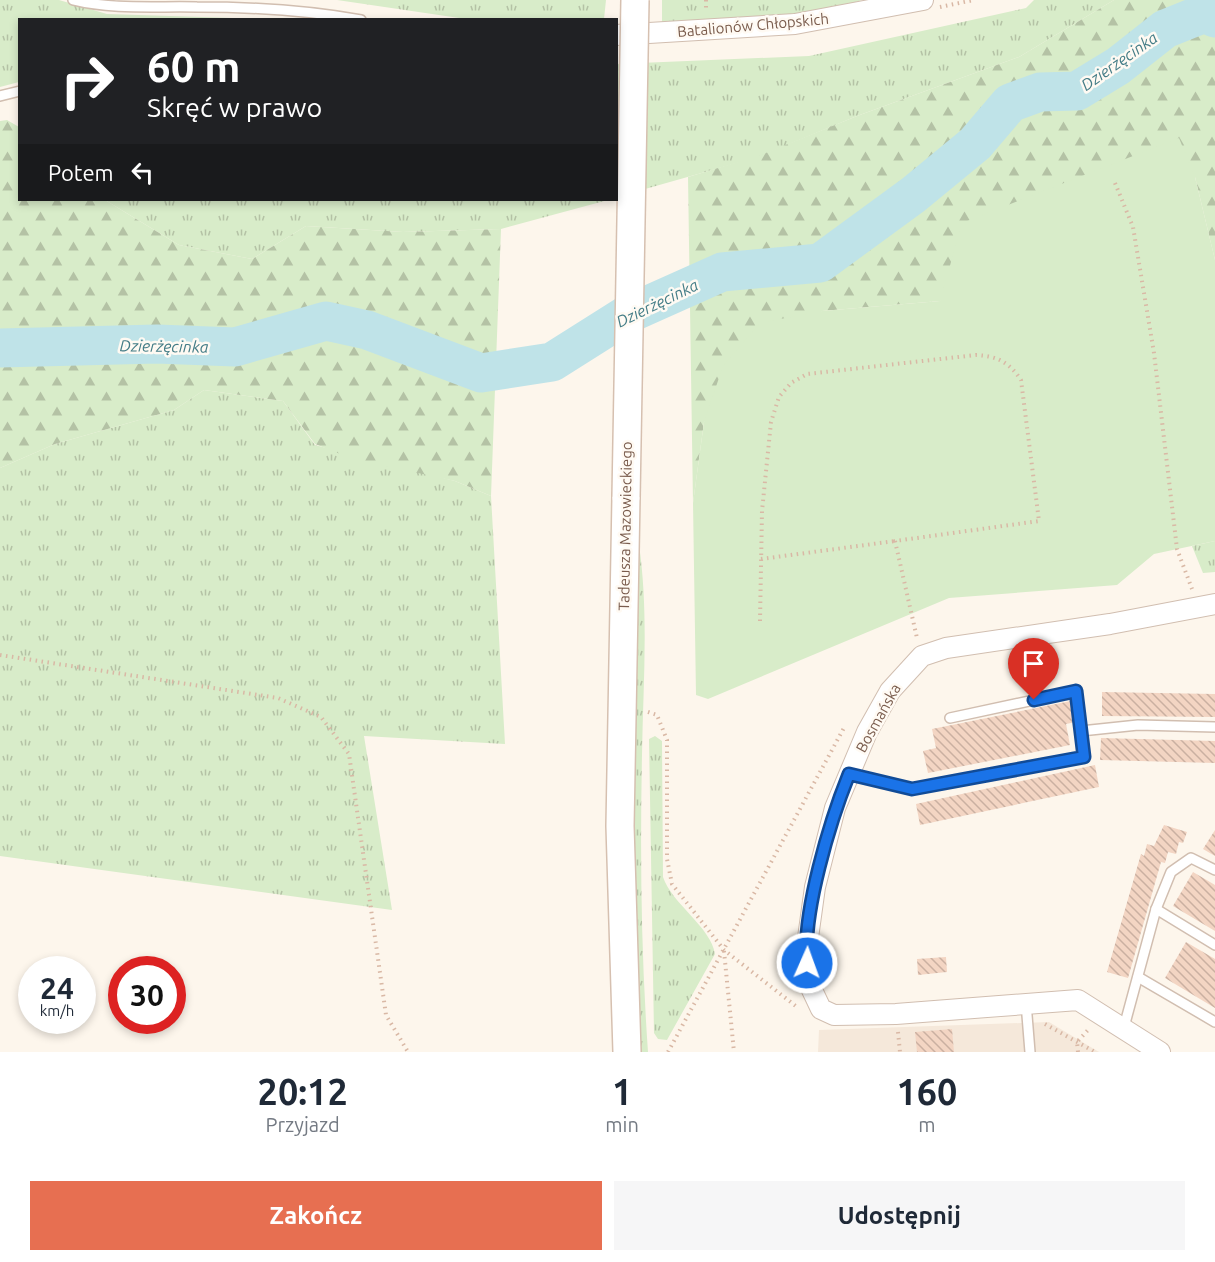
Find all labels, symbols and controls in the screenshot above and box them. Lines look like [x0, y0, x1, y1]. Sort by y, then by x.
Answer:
street label: Batalionów Chłopskich [676, 10, 830, 40]
water label: Dzierżęcinka [1077, 28, 1161, 94]
icon: right [48, 42, 126, 120]
text: 60 m [147, 43, 241, 90]
text: Skręć w prawo [147, 92, 322, 122]
icon: left [126, 156, 159, 189]
text: Potem [48, 160, 114, 185]
water label: Dzierżęcinka [613, 275, 701, 331]
water label: Dzierżęcinka [119, 336, 209, 356]
street label: Tadeusza Mazowieckiego [615, 441, 635, 611]
pin [1008, 638, 1059, 700]
icon: arrive [1017, 647, 1050, 680]
street label: Bosmańska [852, 681, 904, 755]
position arrow [775, 931, 839, 995]
speed limit sign: 30 [108, 956, 186, 1034]
text: 24 [40, 971, 74, 1005]
text: km/h [40, 1002, 74, 1019]
text: 20:12 [258, 1071, 348, 1112]
text: 1 [612, 1071, 632, 1112]
text: 160 [896, 1071, 957, 1112]
text: Przyjazd [266, 1113, 340, 1136]
text: min [605, 1113, 639, 1136]
text: m [918, 1113, 936, 1136]
button: Zakończ [30, 1181, 602, 1250]
button: Udostępnij [614, 1181, 1185, 1250]

